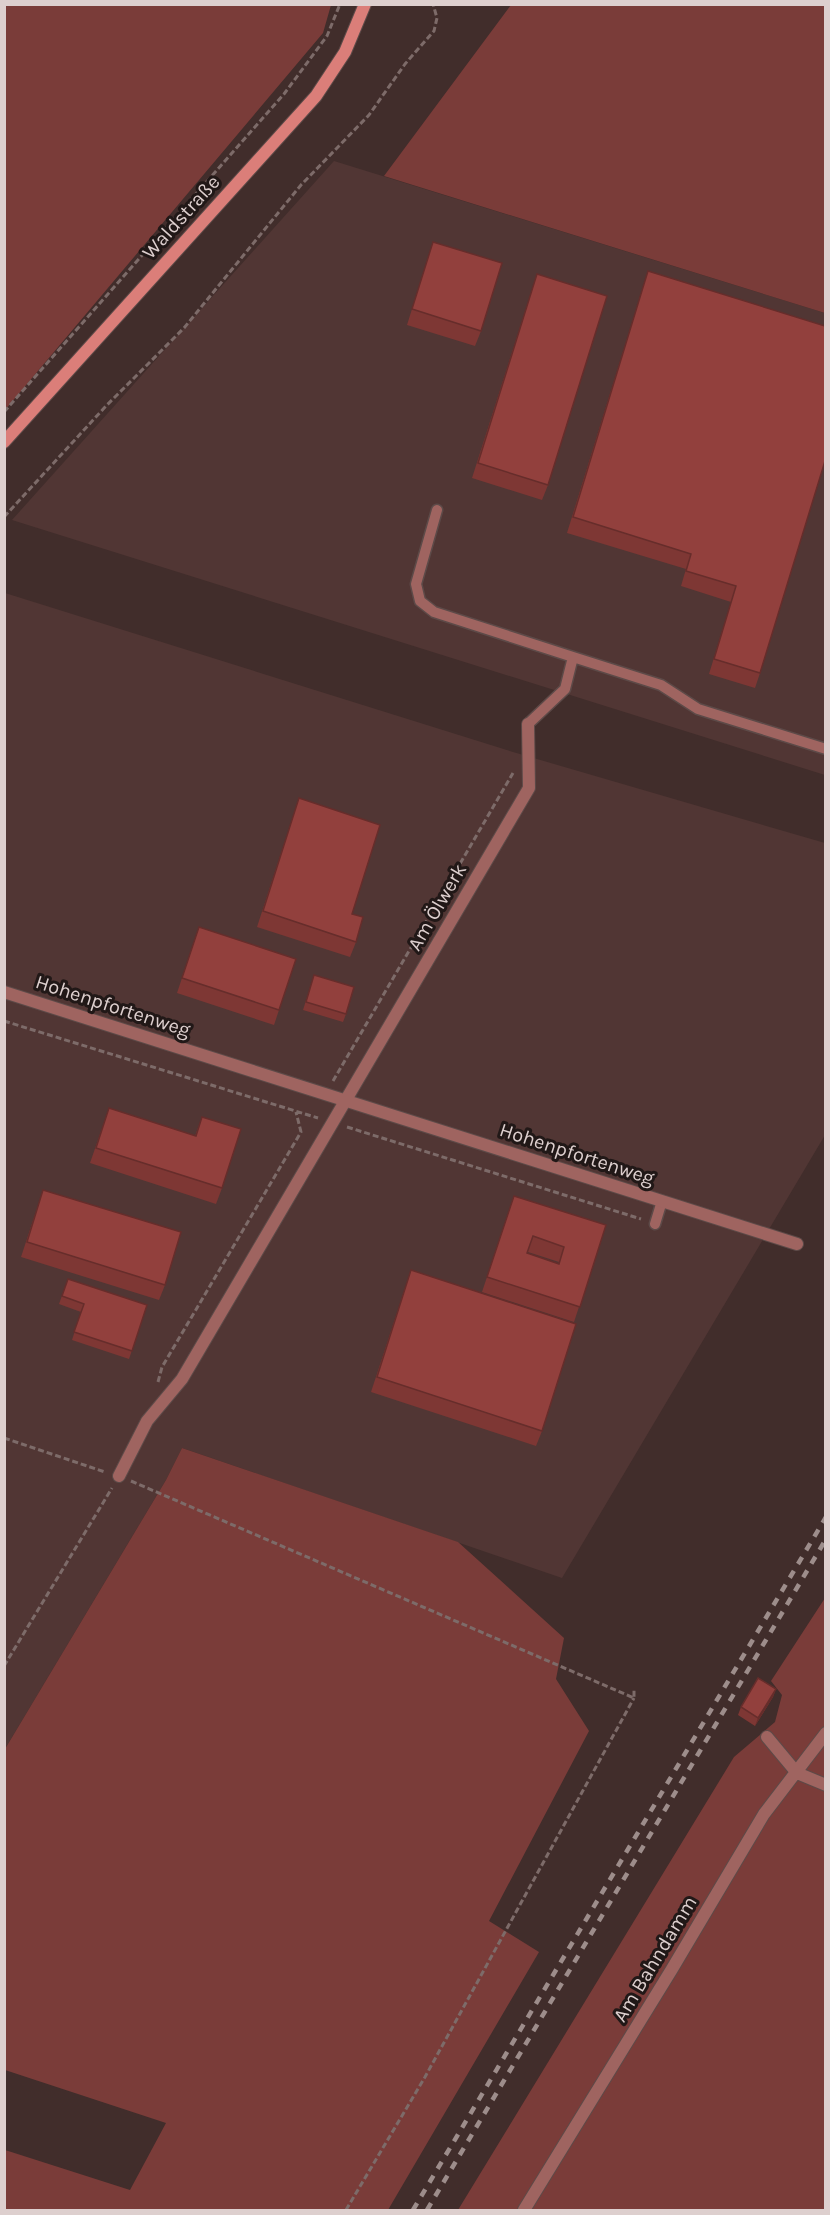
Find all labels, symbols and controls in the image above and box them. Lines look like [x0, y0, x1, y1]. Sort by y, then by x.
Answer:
street label: Waldstraße [137, 170, 225, 264]
street label: Am Ölwerk [403, 859, 471, 955]
street label: Hohenpfortenweg [33, 970, 193, 1042]
street label: Hohenpfortenweg [497, 1118, 657, 1190]
street label: Am Bahndamm [608, 1892, 702, 2026]

